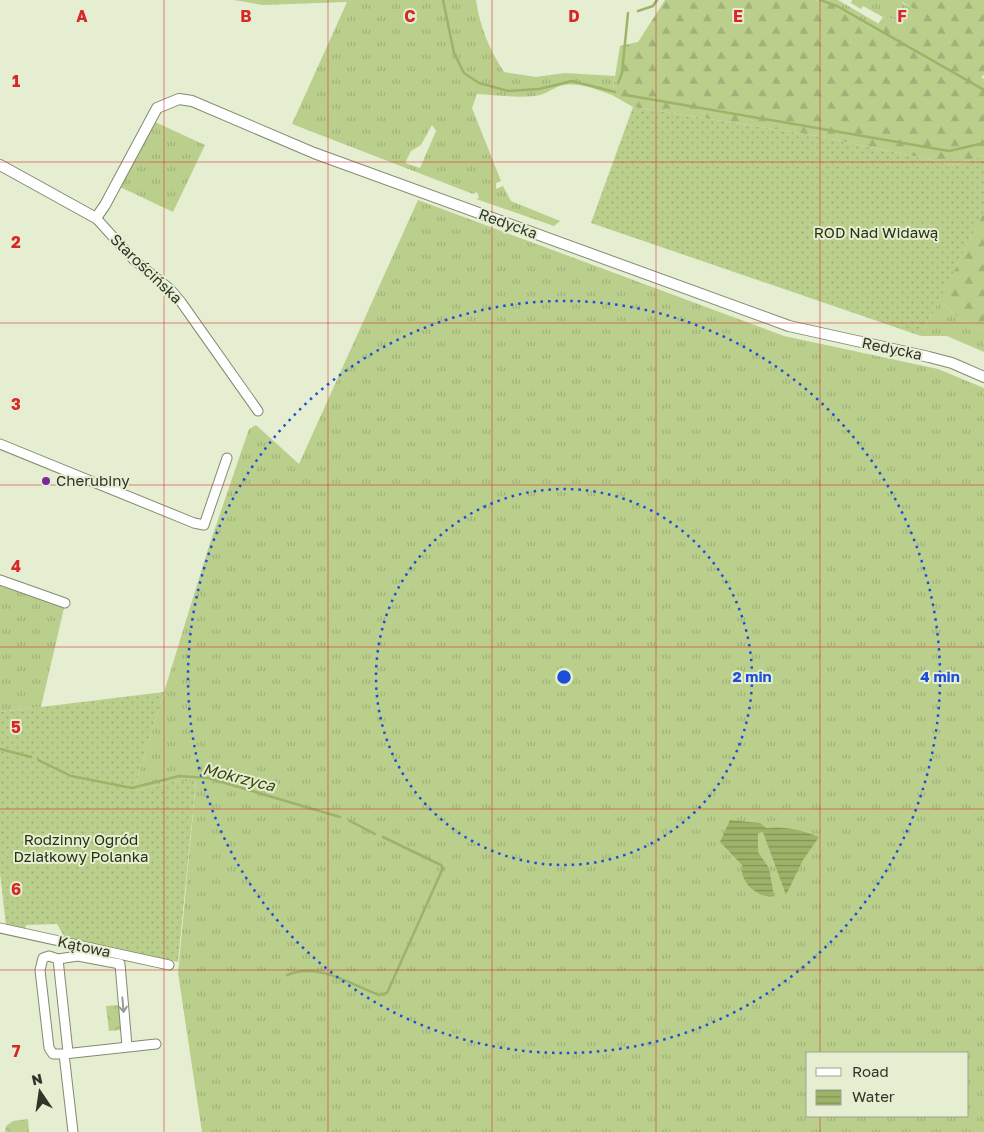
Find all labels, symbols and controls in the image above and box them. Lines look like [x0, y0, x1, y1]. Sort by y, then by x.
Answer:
text: A [76, 6, 88, 26]
text: B [240, 6, 252, 26]
text: C [404, 6, 416, 26]
text: D [568, 6, 580, 26]
text: E [733, 6, 743, 26]
text: F [897, 6, 907, 26]
text: 1 [12, 71, 20, 91]
street label: Redycka [477, 204, 540, 242]
park label: ROD Nad Widawą [814, 223, 938, 241]
street label: Starościńska [107, 230, 186, 307]
text: 2 [11, 232, 21, 252]
street label: Redycka [860, 333, 924, 363]
text: 3 [11, 394, 21, 414]
place label: Cherubiny [56, 471, 130, 489]
marker: Cherubiny [40, 475, 52, 487]
text: 4 [11, 556, 21, 576]
text: 2 min [732, 667, 772, 685]
text: 4 min [920, 667, 960, 685]
centre of rings [555, 668, 573, 686]
text: 5 [11, 717, 21, 737]
water label: Mokrzyca [201, 758, 278, 796]
park label: Rodzinny Ogród Działkowy Polanka [13, 830, 149, 865]
text: 6 [11, 879, 21, 899]
street label: Kątowa [56, 932, 112, 960]
one-way arrow [119, 997, 128, 1013]
text: 7 [12, 1041, 21, 1061]
legend [806, 1052, 969, 1117]
text: Road [852, 1062, 889, 1080]
north arrow [15, 1067, 65, 1117]
text: N [30, 1069, 44, 1088]
text: Water [852, 1087, 895, 1105]

